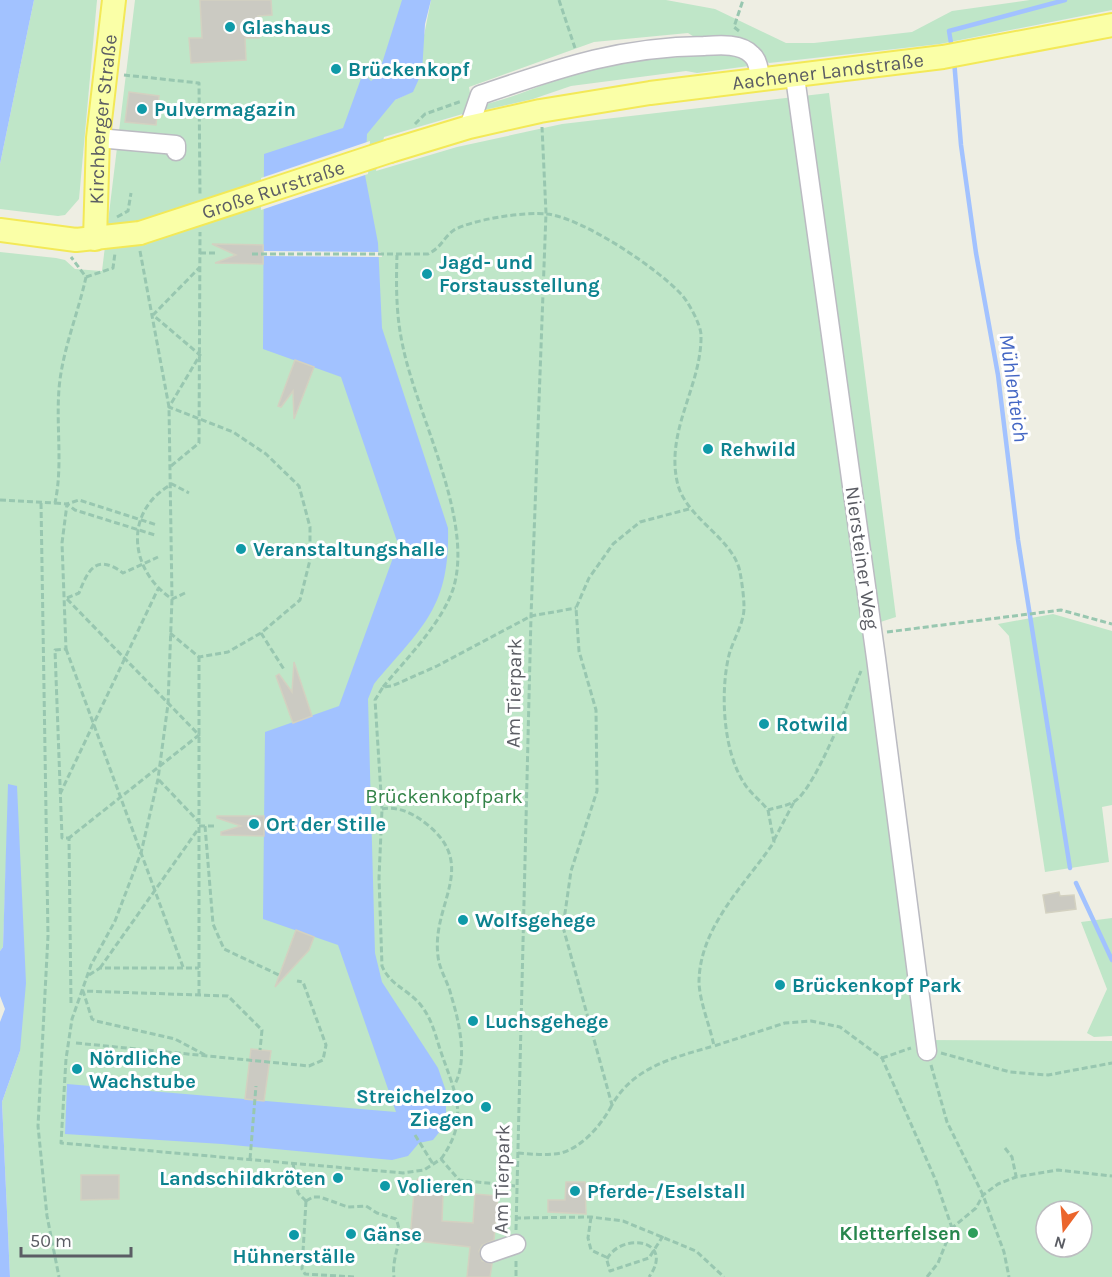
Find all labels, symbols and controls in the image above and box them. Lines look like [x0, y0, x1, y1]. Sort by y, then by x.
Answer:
place label: Glashaus [242, 16, 331, 39]
marker: Glashaus [223, 20, 237, 34]
street label: Kirchberger Straße [85, 33, 121, 205]
street label: Aachener Landstraße [731, 48, 925, 94]
place label: Brückenkopf [348, 58, 470, 81]
marker: Brückenkopf [329, 62, 343, 76]
place label: Pulvermagazin [154, 98, 296, 121]
marker: Pulvermagazin [135, 102, 149, 116]
street label: Große Rurstraße [199, 155, 347, 223]
place label: Jagd- und Forstausstellung [439, 251, 600, 297]
marker: Jagd- und Forstausstellung [420, 267, 434, 281]
water label: Mühlenteich [995, 332, 1033, 444]
place label: Rehwild [720, 438, 796, 461]
marker: Rehwild [701, 442, 715, 456]
street label: Niersteiner Weg [841, 485, 883, 631]
place label: Veranstaltungshalle [253, 538, 445, 561]
marker: Veranstaltungshalle [234, 542, 248, 556]
street label: Am Tierpark [502, 638, 526, 748]
place label: Rotwild [776, 713, 848, 736]
marker: Rotwild [757, 717, 771, 731]
park label: Brückenkopfpark [365, 785, 523, 808]
place label: Ort der Stille [266, 813, 386, 836]
marker: Ort der Stille [247, 817, 261, 831]
place label: Wolfsgehege [475, 909, 596, 932]
marker: Wolfsgehege [456, 913, 470, 927]
place label: Brückenkopf Park [792, 974, 962, 997]
marker: Brückenkopf Park [773, 978, 787, 992]
place label: Luchsgehege [485, 1010, 609, 1033]
marker: Luchsgehege [466, 1014, 480, 1028]
place label: Nördliche Wachstube [89, 1047, 196, 1093]
marker: Nördliche Wachstube [70, 1062, 84, 1076]
place label: Streichelzoo Ziegen [356, 1085, 474, 1131]
marker: Streichelzoo Ziegen [479, 1100, 493, 1114]
street label: Am Tierpark [490, 1124, 514, 1234]
place label: Landschildkröten [159, 1167, 326, 1190]
marker: Landschildkröten [331, 1171, 345, 1185]
place label: Volieren [397, 1175, 474, 1198]
marker: Volieren [378, 1179, 392, 1193]
place label: Pferde-/Eselstall [587, 1180, 745, 1203]
marker: Pferde-/Eselstall [568, 1184, 582, 1198]
north arrow [1034, 1199, 1094, 1259]
scale bar [21, 1220, 130, 1258]
place label: Kletterfelsen [839, 1222, 961, 1245]
place label: Gänse [363, 1223, 422, 1246]
marker: Kletterfelsen [966, 1226, 980, 1240]
marker: Gänse [344, 1227, 358, 1241]
marker: Hühnerställe [287, 1228, 301, 1242]
text: 50 m [30, 1230, 72, 1252]
text: N [1052, 1232, 1068, 1254]
place label: Hühnerställe [233, 1245, 355, 1268]

